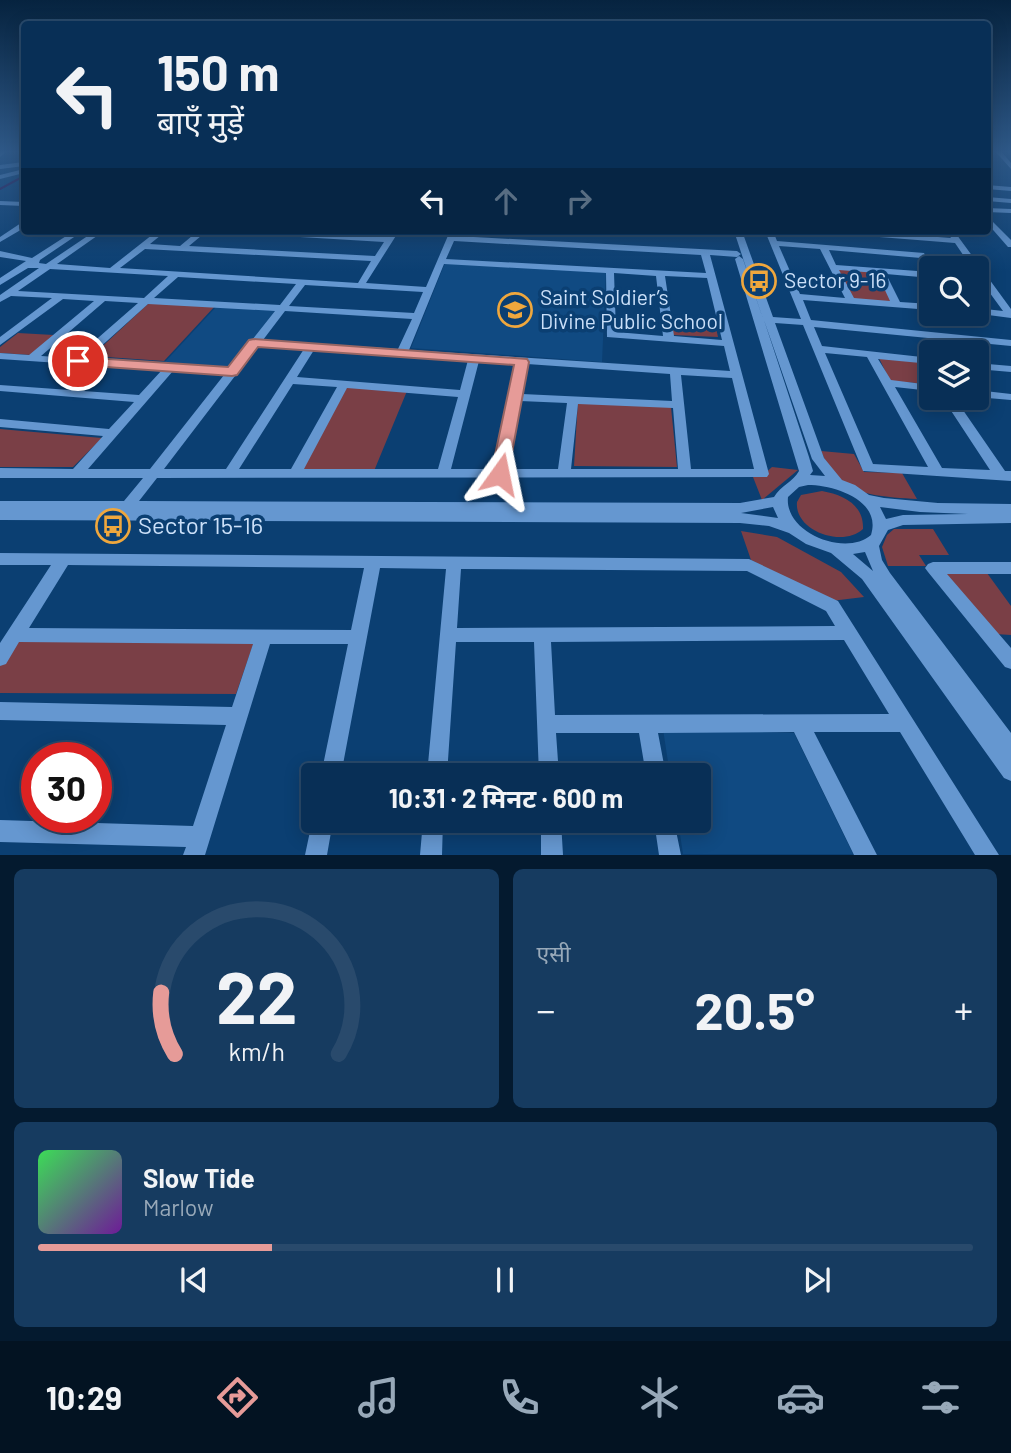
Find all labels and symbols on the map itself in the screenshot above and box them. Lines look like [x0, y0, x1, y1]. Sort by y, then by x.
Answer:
bus stop icon: Sector 9-16 [740, 262, 778, 300]
place label: Sector 9-16 [784, 267, 886, 292]
place label: Saint Soldier’s Divine Public School [540, 284, 723, 333]
school or university icon: Saint Soldier’s Divine Public School [496, 291, 534, 329]
pin [48, 331, 108, 391]
position arrow [463, 437, 537, 511]
bus stop icon: Sector 15-16 [94, 507, 132, 545]
place label: Sector 15-16 [138, 510, 263, 539]
speed limit sign: 30 [21, 742, 112, 833]

